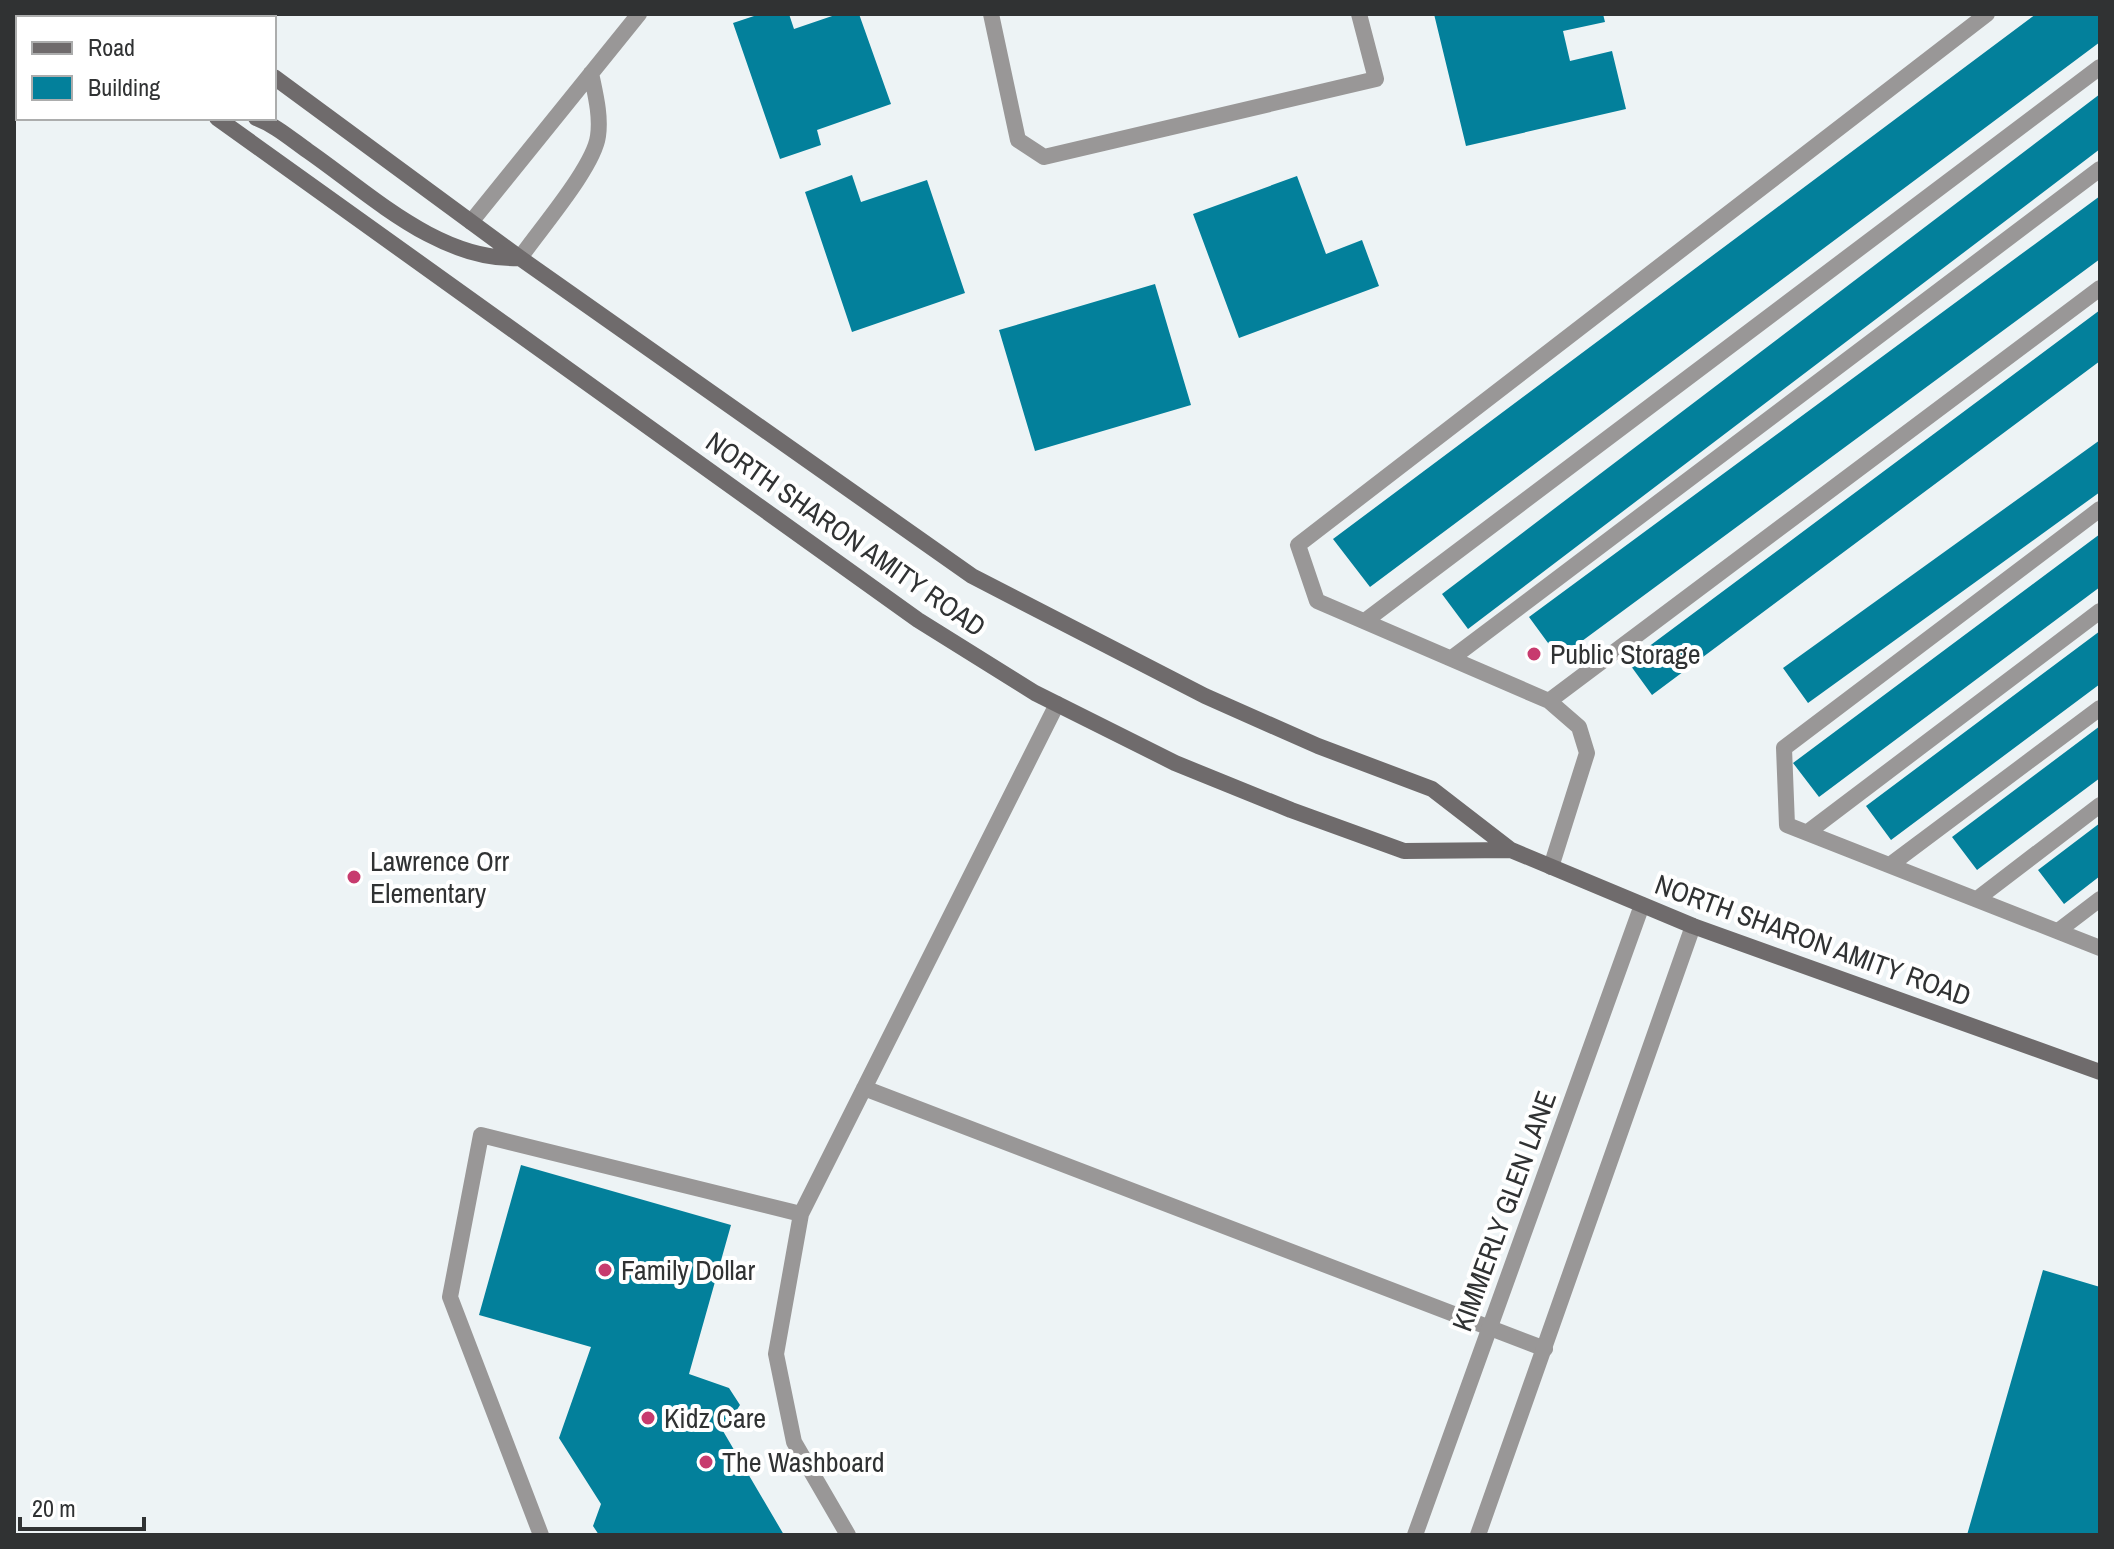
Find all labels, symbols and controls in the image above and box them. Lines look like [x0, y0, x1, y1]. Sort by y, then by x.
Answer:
legend [16, 16, 276, 120]
text: Road [88, 31, 135, 63]
text: Building [88, 71, 160, 103]
street label: NORTH SHARON AMITY ROAD [699, 423, 993, 645]
place label: Public Storage [1550, 635, 1701, 673]
marker: Public Storage [1525, 645, 1543, 663]
place label: Lawrence Orr Elementary [370, 842, 509, 912]
street label: NORTH SHARON AMITY ROAD [1650, 865, 1976, 1015]
marker: Lawrence Orr Elementary [345, 868, 363, 886]
street label: KIMMERLY GLEN LANE [1443, 1086, 1565, 1336]
place label: Family Dollar [621, 1251, 755, 1289]
marker: Family Dollar [596, 1261, 614, 1279]
place label: Kidz Care [664, 1399, 766, 1437]
marker: Kidz Care [639, 1409, 657, 1427]
place label: The Washboard [722, 1443, 885, 1481]
marker: The Washboard [697, 1453, 715, 1471]
scale bar [20, 1481, 144, 1531]
text: 20 m [32, 1492, 76, 1524]

